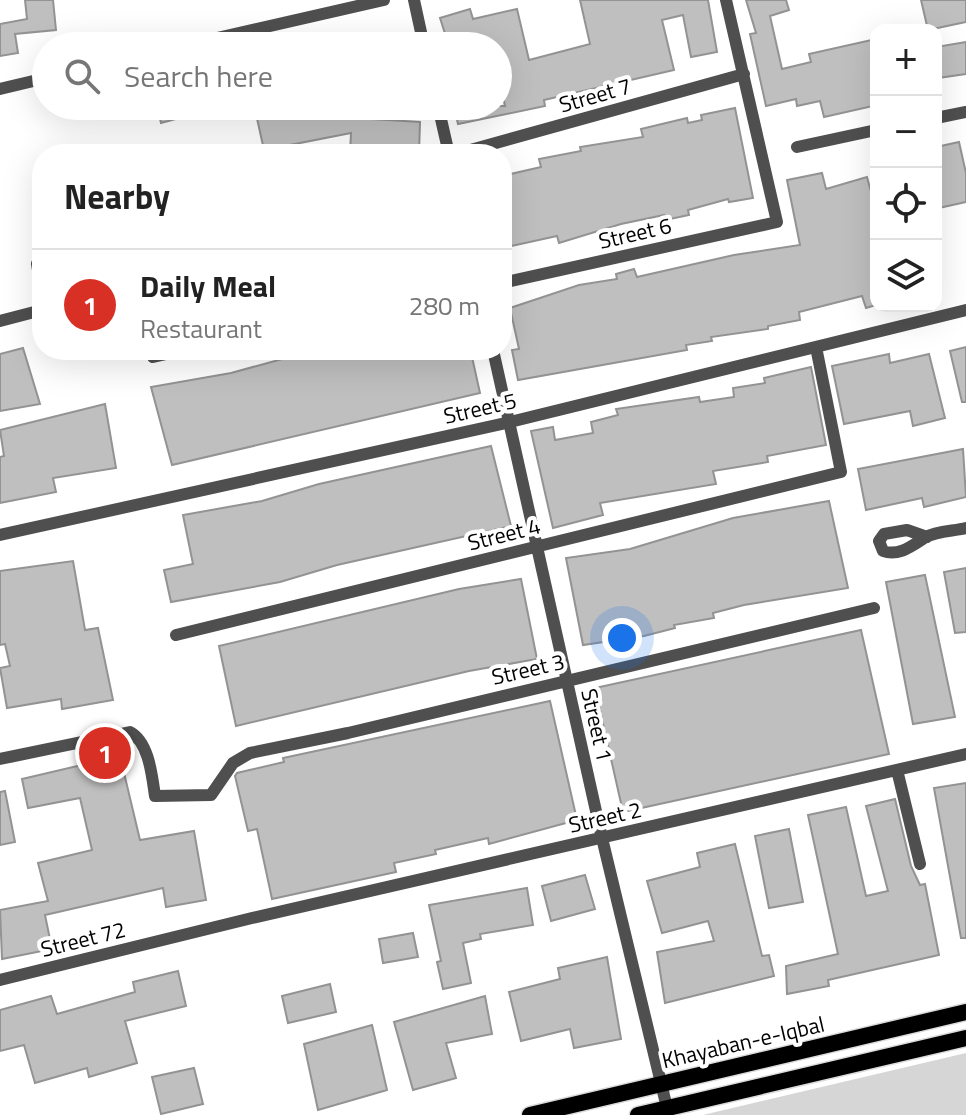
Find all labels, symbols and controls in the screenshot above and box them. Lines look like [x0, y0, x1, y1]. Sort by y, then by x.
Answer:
map controls [870, 24, 942, 312]
button: + [870, 24, 942, 96]
search box [32, 32, 512, 120]
text: Search here [124, 53, 273, 99]
icon: search [60, 54, 104, 98]
street label: Street 7 [555, 68, 635, 122]
button: − [870, 96, 942, 168]
button: locate [870, 168, 942, 240]
text: Nearby [64, 170, 170, 222]
street label: Street 6 [595, 208, 675, 258]
button: layers [870, 240, 942, 312]
text: Daily Meal [140, 263, 276, 309]
text: 1 [83, 286, 97, 325]
text: 280 m [409, 286, 480, 325]
text: Restaurant [140, 309, 262, 348]
street label: Street 5 [440, 383, 520, 433]
street label: Street 4 [464, 509, 544, 559]
your location [602, 618, 642, 658]
street label: Street 3 [488, 644, 568, 694]
street label: Street 1 [572, 685, 622, 765]
pin: 1 [79, 723, 131, 783]
street label: Street 2 [565, 792, 645, 842]
street label: Street 72 [37, 912, 129, 966]
street label: Khayaban-e-Iqbal [658, 1007, 828, 1077]

